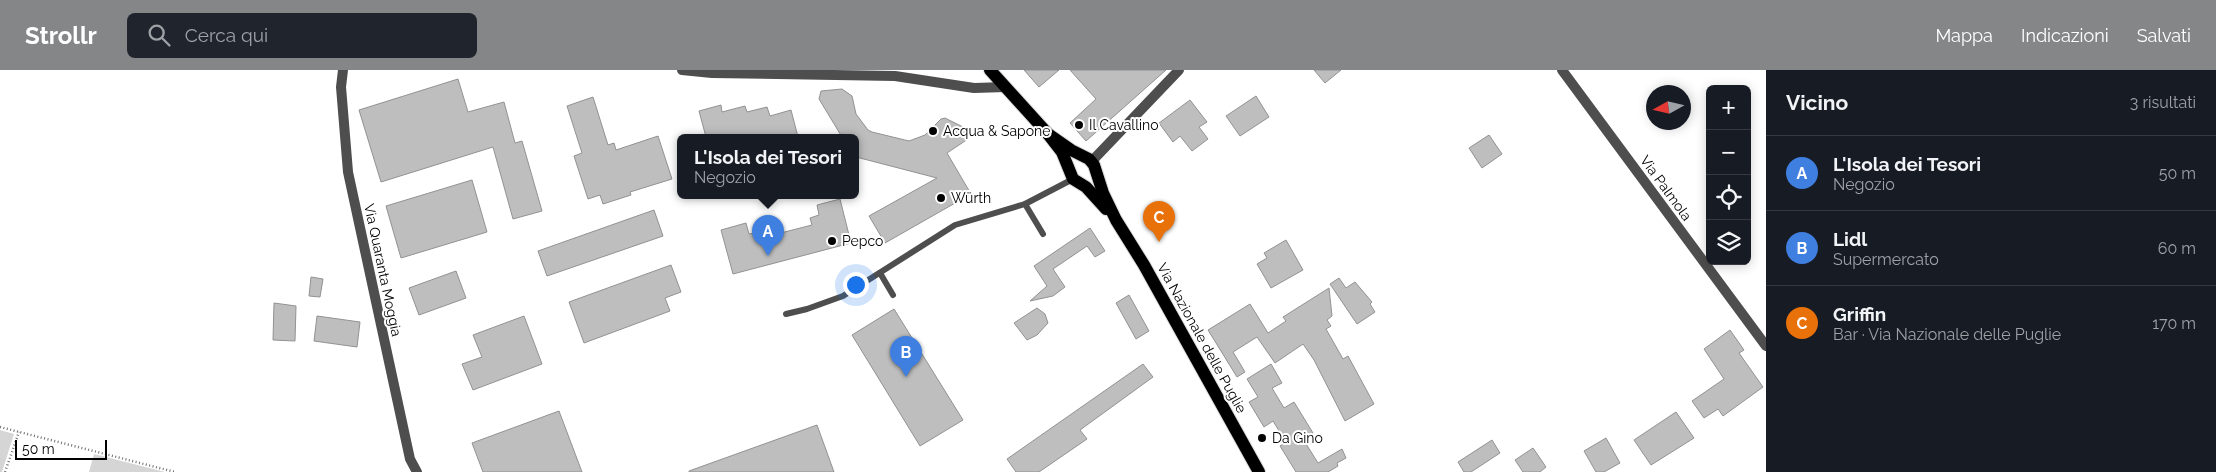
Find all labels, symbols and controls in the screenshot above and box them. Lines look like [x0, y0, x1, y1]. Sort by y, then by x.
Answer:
search box [127, 13, 477, 58]
text: Strollr [25, 21, 97, 50]
icon: search [145, 21, 173, 49]
text: Cerca qui [185, 24, 268, 46]
text: Mappa [1935, 25, 1993, 46]
text: Indicazioni [2021, 25, 2109, 46]
text: Salvati [2137, 25, 2191, 46]
north arrow [1646, 85, 1691, 130]
map controls [1706, 85, 1751, 265]
button: + [1706, 85, 1751, 130]
text: Vicino [1786, 90, 1848, 115]
text: 3 risultati [2130, 93, 2196, 112]
place label: Il Cavallino [1089, 117, 1159, 133]
marker: Il Cavallino [1073, 119, 1085, 131]
place label: Acqua & Sapone [943, 123, 1050, 139]
marker: Acqua & Sapone [927, 125, 939, 137]
button: − [1706, 130, 1751, 175]
popup [677, 134, 859, 199]
text: L'Isola dei Tesori [694, 146, 842, 168]
street label: Via Palmola [1637, 152, 1695, 224]
text: L'Isola dei Tesori [1833, 153, 1981, 175]
text: A [1797, 164, 1807, 183]
text: 50 m [2159, 164, 2196, 183]
text: Negozio [694, 168, 756, 187]
button: locate [1706, 175, 1751, 220]
text: Negozio [1833, 175, 1895, 194]
place label: Würth [951, 190, 991, 206]
marker: Würth [935, 192, 947, 204]
pin: C [1143, 201, 1175, 242]
street label: Via Quaranta Moggia [361, 202, 405, 338]
pin: A [752, 215, 784, 256]
button: layers [1706, 220, 1751, 265]
text: Lidl [1833, 228, 1867, 250]
place label: Pepco [842, 233, 883, 249]
marker: Pepco [826, 235, 838, 247]
text: B [1797, 239, 1807, 258]
text: 60 m [2158, 239, 2196, 258]
text: Supermercato [1833, 250, 1939, 269]
street label: Via Nazionale delle Puglie [1154, 260, 1250, 416]
your location [843, 272, 869, 298]
text: Griffin [1833, 303, 1886, 325]
text: C [1797, 314, 1807, 333]
text: 170 m [2152, 314, 2196, 333]
text: Bar · Via Nazionale delle Puglie [1833, 325, 2061, 344]
pin: B [890, 336, 922, 377]
place label: Da Gino [1272, 430, 1323, 446]
marker: Da Gino [1256, 432, 1268, 444]
scale bar [15, 437, 108, 460]
text: 50 m [22, 441, 55, 457]

